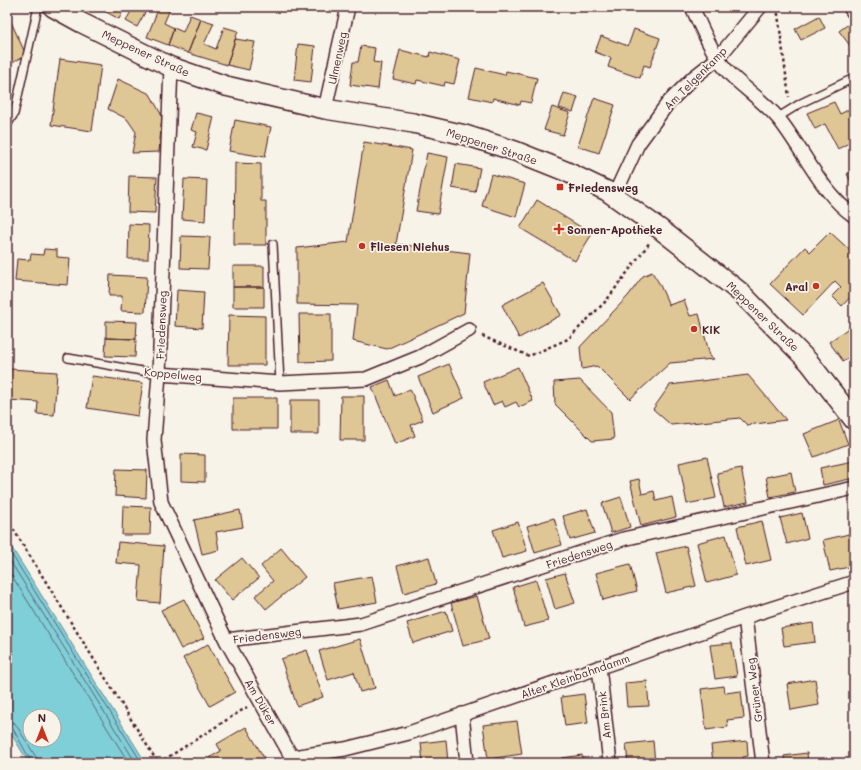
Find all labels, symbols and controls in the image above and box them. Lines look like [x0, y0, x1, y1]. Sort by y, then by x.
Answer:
street label: Meppener Straße [100, 26, 192, 80]
street label: Ulmenweg [324, 30, 350, 86]
street label: Am Telgenkamp [660, 43, 730, 113]
street label: Meppener Straße [444, 124, 540, 168]
place label: Friedensweg [568, 180, 638, 195]
marker: Friedensweg [555, 182, 565, 192]
place label: Sonnen-Apotheke [567, 222, 663, 237]
marker: Sonnen-Apotheke [554, 224, 564, 234]
place label: Fliesen Niehus [370, 239, 450, 254]
marker: Fliesen Niehus [357, 241, 367, 251]
street label: Meppener Straße [724, 278, 803, 355]
place label: Aral [785, 279, 808, 294]
marker: Aral [811, 281, 821, 291]
street label: Friedensweg [152, 290, 170, 360]
place label: KiK [702, 322, 720, 337]
marker: KiK [689, 324, 699, 334]
street label: Koppelweg [143, 364, 203, 384]
street label: Friedensweg [544, 536, 614, 572]
street label: Friedensweg [232, 623, 302, 647]
street label: Alter Kleinbahndamm [519, 650, 631, 702]
street label: Grüner Weg [743, 657, 765, 723]
street label: Am Düker [242, 676, 280, 728]
street label: Am Brink [594, 690, 614, 739]
north arrow [22, 708, 62, 748]
text: N [38, 710, 46, 725]

